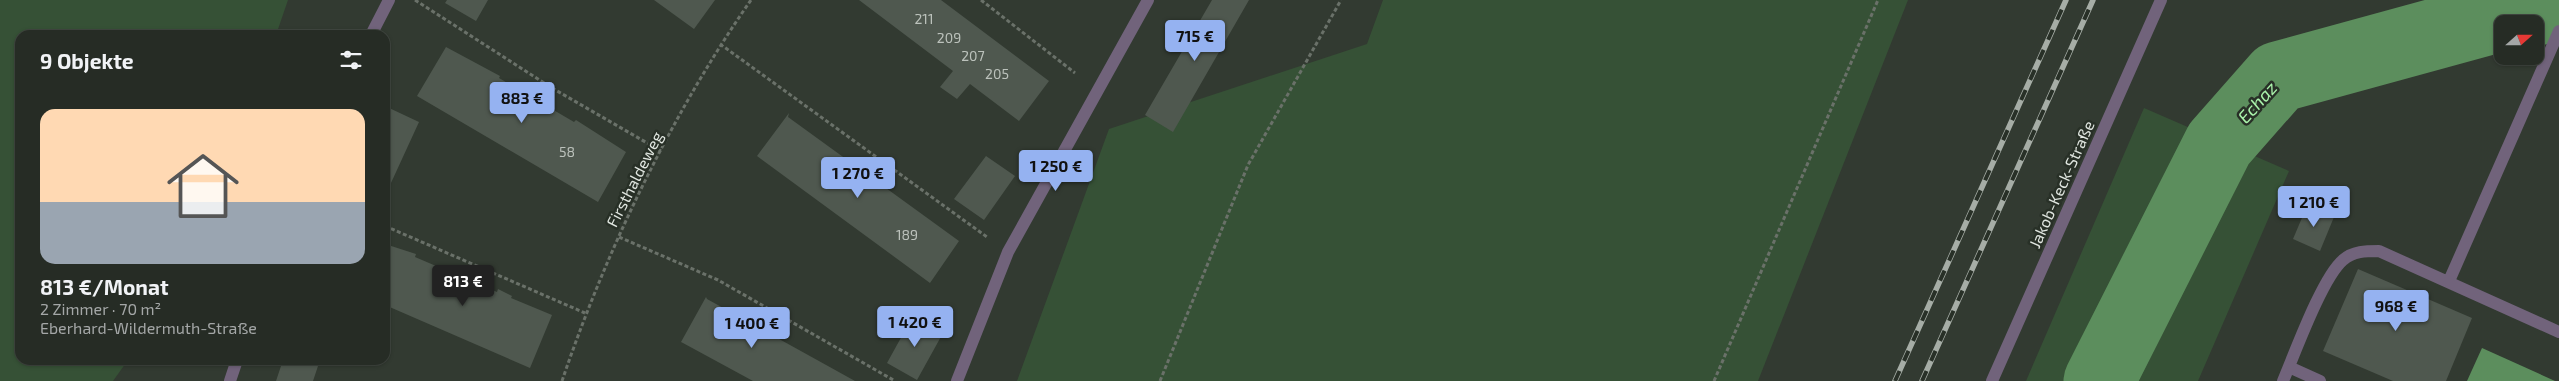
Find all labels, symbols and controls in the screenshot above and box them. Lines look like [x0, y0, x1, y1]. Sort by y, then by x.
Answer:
house number: 211 [914, 10, 934, 27]
north arrow [2494, 15, 2544, 65]
map controls [2494, 15, 2544, 65]
pin: 715 € [1160, 20, 1230, 62]
text: 715 € [1176, 26, 1214, 45]
house number: 209 [937, 29, 961, 46]
icon: filters [337, 46, 365, 74]
house number: 207 [961, 47, 985, 64]
text: 9 Objekte [40, 48, 134, 73]
house number: 205 [985, 65, 1009, 82]
water label: Echaz [2233, 77, 2281, 127]
pin: 883 € [487, 82, 557, 124]
text: 883 € [501, 88, 543, 107]
street label: Jakob-Keck-Straße [2024, 117, 2098, 251]
street label: Firsthaldeweg [602, 128, 666, 230]
icon: home [158, 141, 248, 231]
house number: 58 [559, 143, 575, 160]
pin: 1 250 € [1010, 150, 1102, 192]
pin: 1 270 € [812, 156, 904, 199]
text: 1 250 € [1030, 156, 1082, 175]
text: 1 270 € [832, 163, 884, 182]
pin: 1 210 € [2268, 186, 2360, 228]
text: 1 210 € [2289, 192, 2339, 211]
house number: 189 [896, 226, 918, 243]
pin: 813 € [428, 264, 498, 307]
text: 813 € [443, 271, 483, 290]
text: 813 €/Monat [40, 274, 169, 299]
pin: 968 € [2361, 290, 2431, 332]
text: 968 € [2375, 296, 2417, 315]
text: 2 Zimmer · 70 m² [40, 299, 161, 318]
pin: 1 400 € [706, 306, 798, 349]
pin: 1 420 € [869, 306, 961, 348]
text: 1 420 € [888, 312, 942, 331]
text: 1 400 € [725, 313, 779, 332]
text: Eberhard-Wildermuth-Straße [40, 318, 257, 337]

